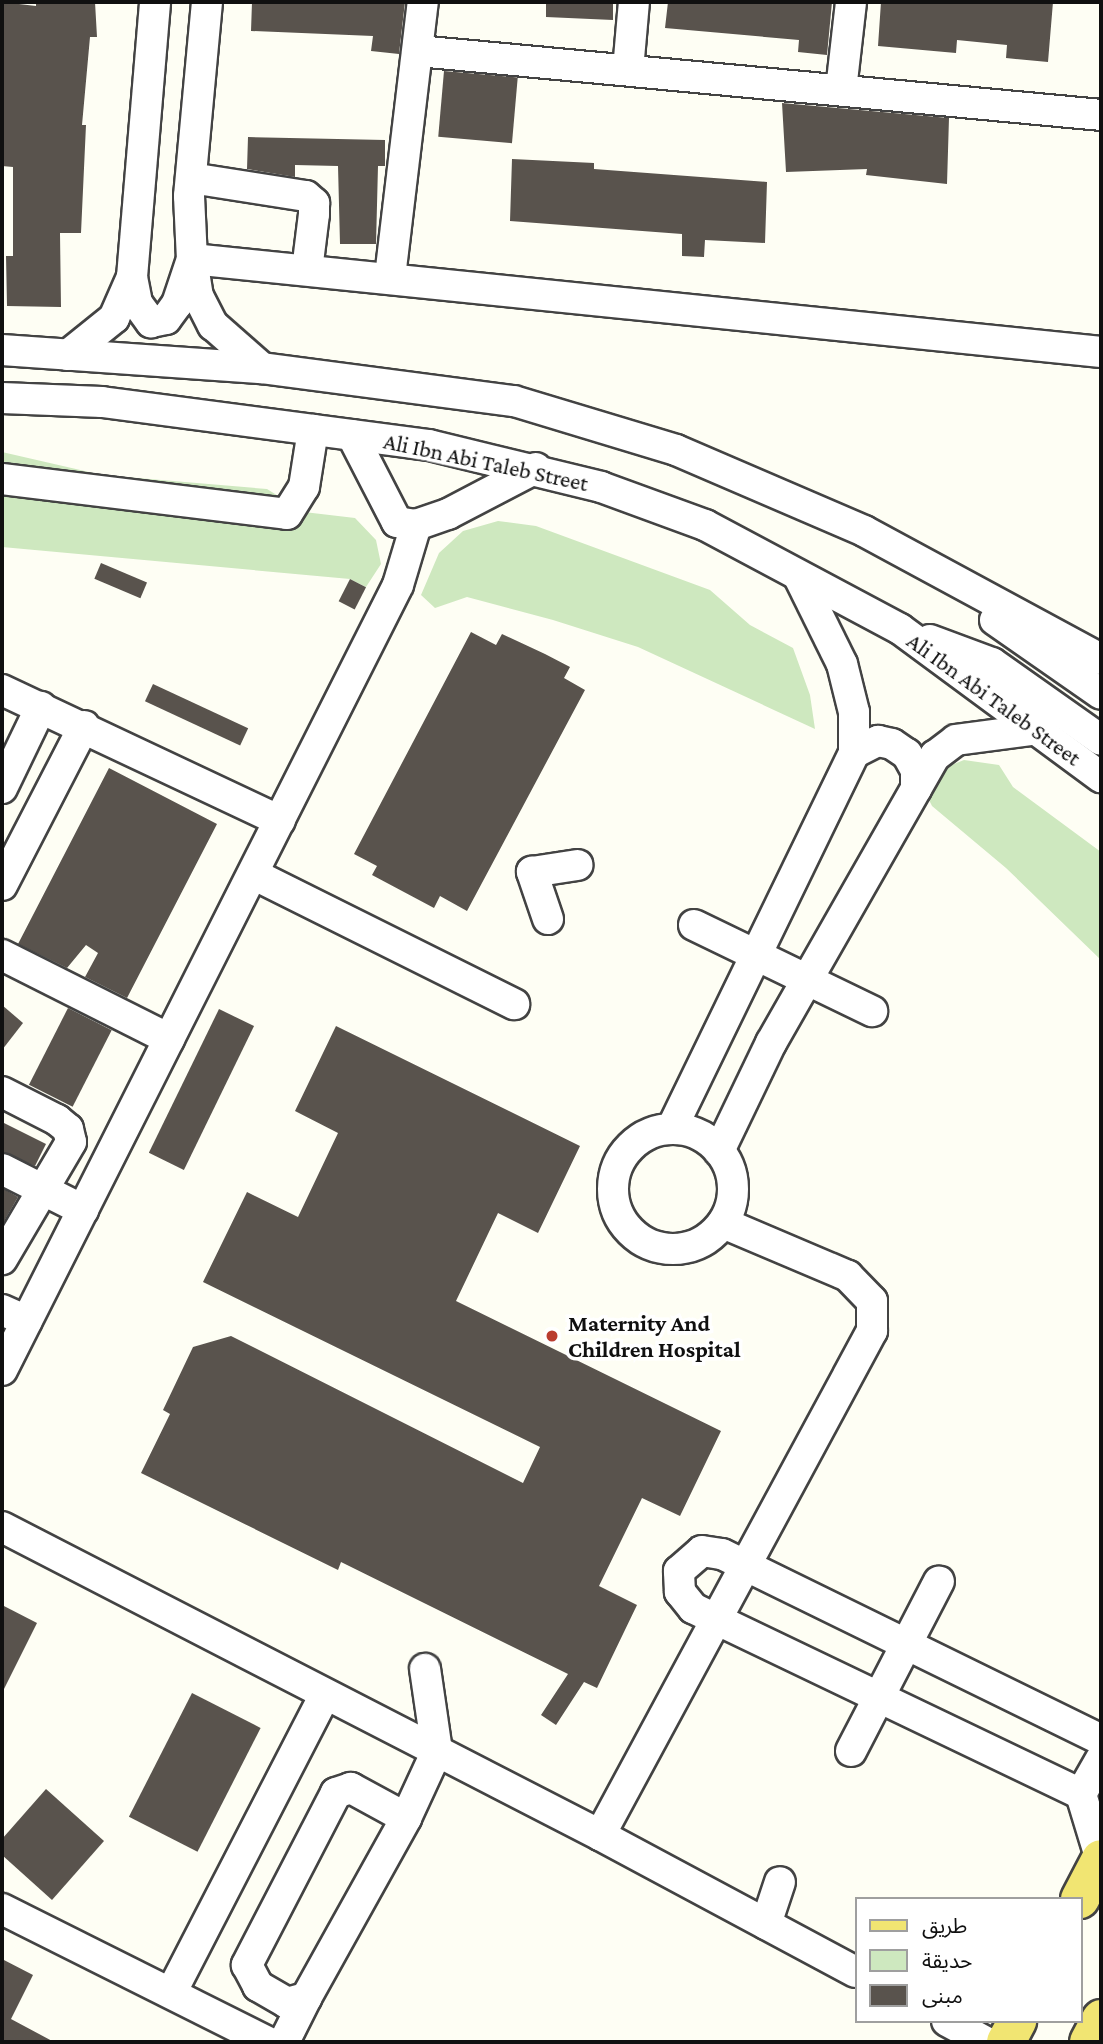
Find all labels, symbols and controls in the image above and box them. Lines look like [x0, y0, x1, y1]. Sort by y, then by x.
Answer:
street label: Ali Ibn Abi Taleb Street [381, 427, 591, 497]
street label: Ali Ibn Abi Taleb Street [902, 627, 1086, 771]
place label: Maternity And Children Hospital [568, 1309, 741, 1363]
marker: Maternity And Children Hospital [542, 1326, 562, 1346]
legend [855, 1897, 1082, 2023]
text: طريق [922, 1914, 967, 1938]
text: حديقة [922, 1949, 972, 1973]
text: مبنى [922, 1984, 963, 2008]

